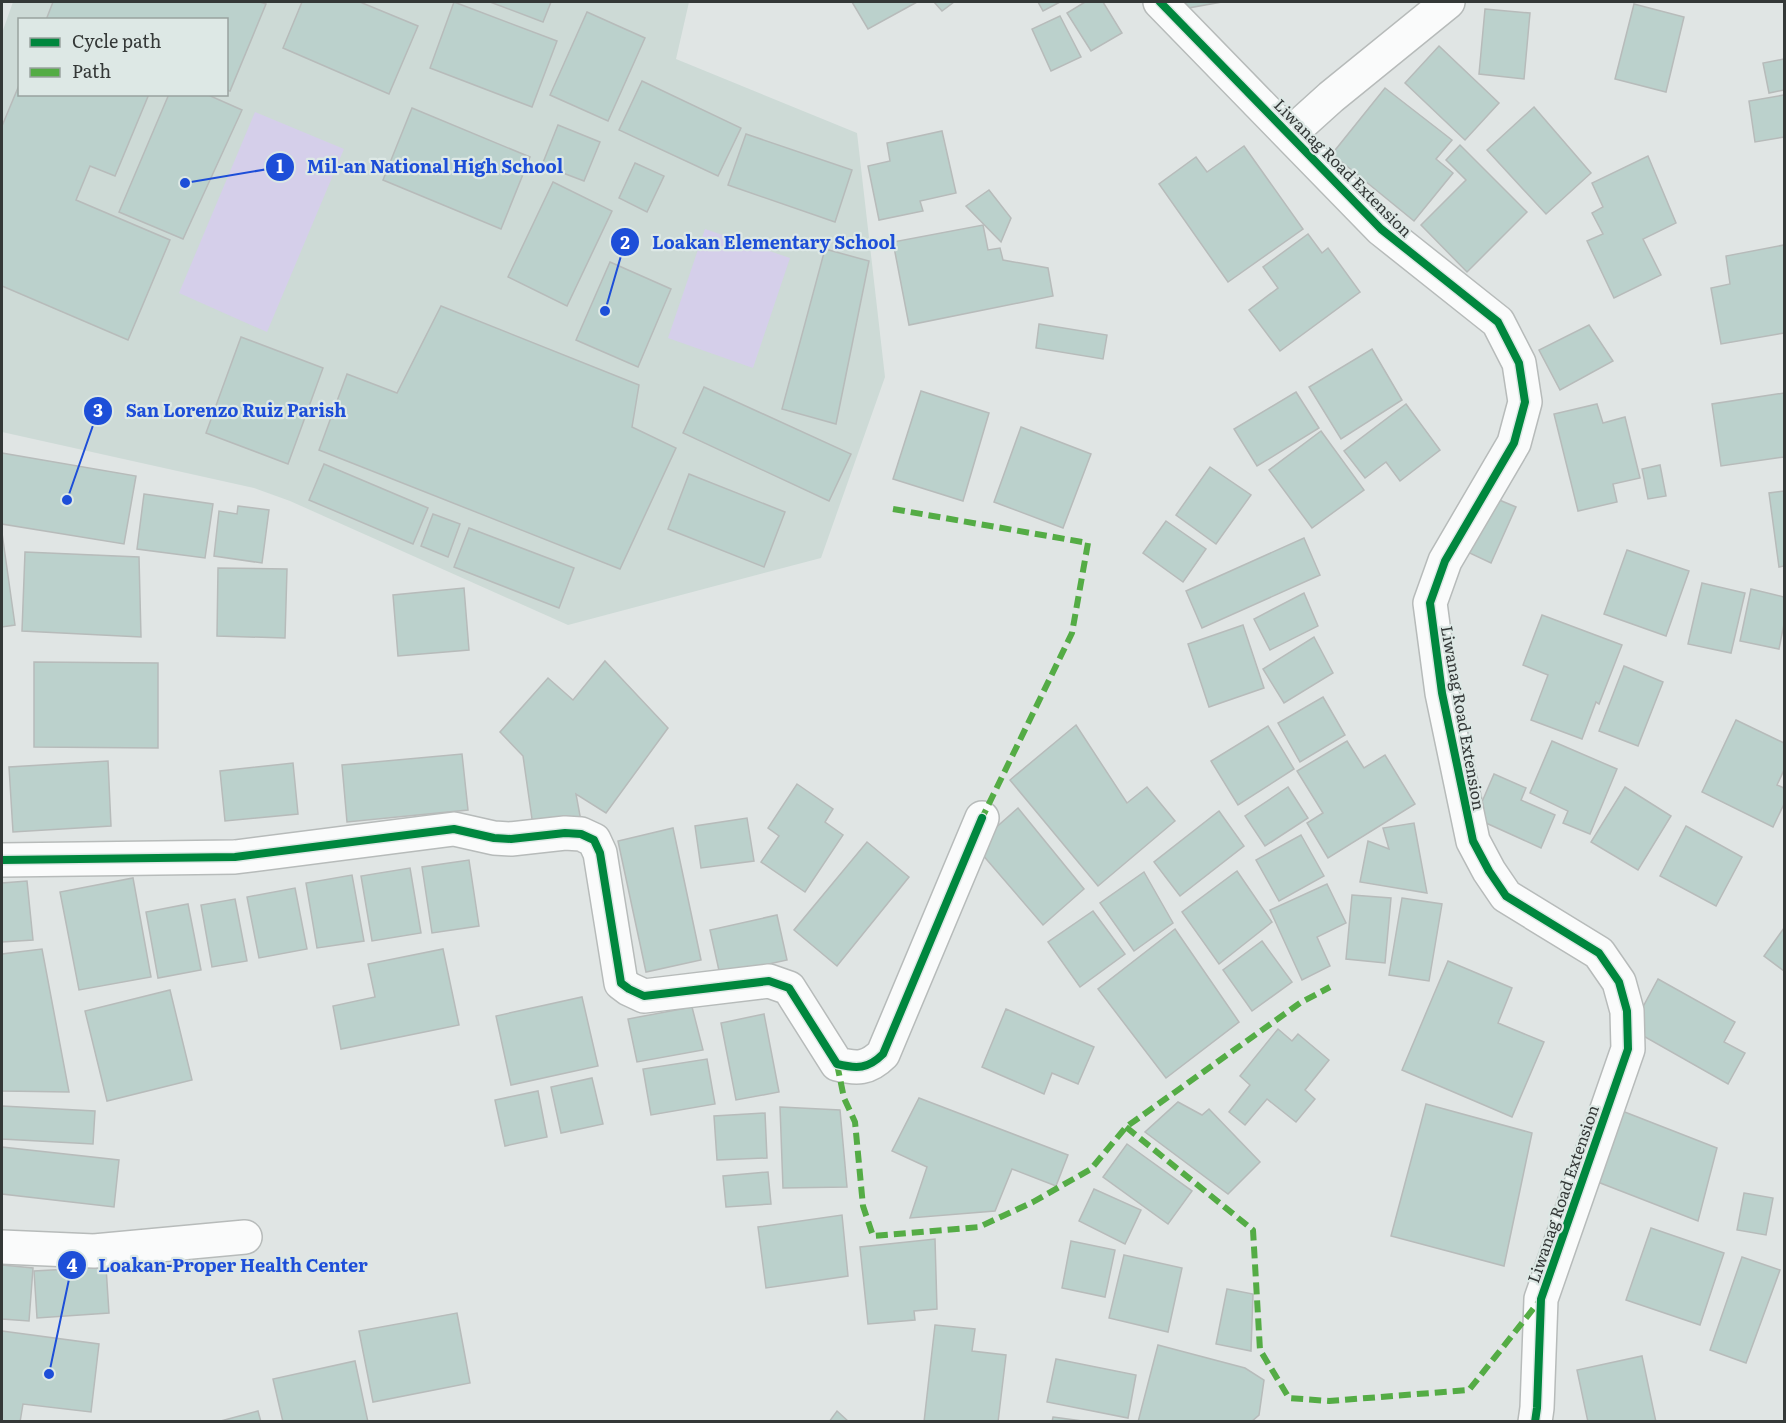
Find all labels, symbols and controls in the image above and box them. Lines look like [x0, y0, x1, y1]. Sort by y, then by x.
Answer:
legend [18, 18, 228, 96]
text: Cycle path [72, 27, 161, 54]
text: Path [72, 57, 111, 84]
street label: Liwanag Road Extension [1269, 93, 1419, 242]
callout: Mil-an National High School [265, 149, 576, 185]
text: 1 [276, 152, 284, 179]
text: Mil-an National High School [307, 152, 564, 179]
callout: Loakan Elementary School [610, 224, 908, 260]
text: 2 [620, 228, 630, 255]
text: Loakan Elementary School [652, 228, 897, 255]
callout: San Lorenzo Ruiz Parish [83, 393, 358, 429]
text: 3 [93, 396, 103, 423]
text: San Lorenzo Ruiz Parish [126, 396, 346, 423]
street label: Liwanag Road Extension [1436, 624, 1492, 812]
street label: Liwanag Road Extension [1520, 1101, 1604, 1286]
callout: Loakan-Proper Health Center [57, 1247, 380, 1283]
text: 4 [67, 1251, 78, 1278]
text: Loakan-Proper Health Center [98, 1251, 368, 1278]

